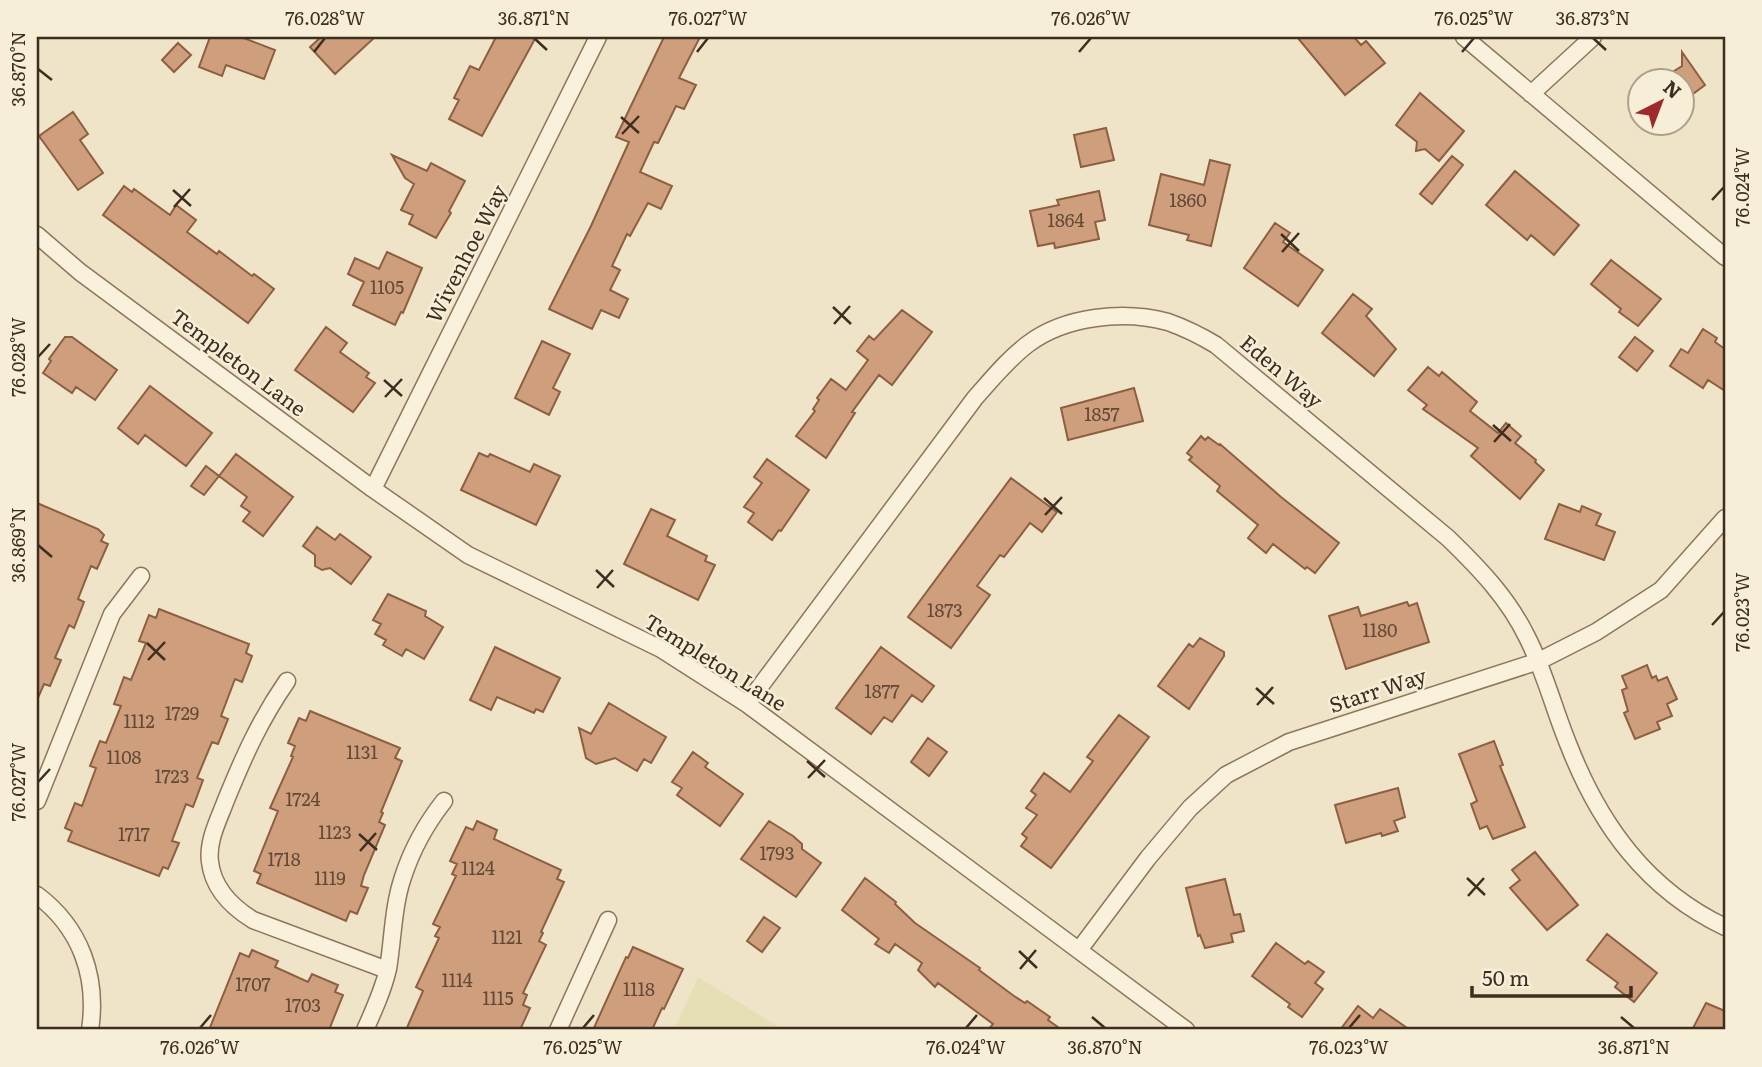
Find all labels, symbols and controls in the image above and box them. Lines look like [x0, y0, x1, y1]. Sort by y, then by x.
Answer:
text: 76.028°W [285, 4, 365, 31]
text: 36.871°N [498, 4, 570, 31]
text: 76.027°W [669, 4, 748, 31]
text: 76.026°W [1051, 4, 1131, 31]
text: 76.025°W [1435, 4, 1514, 31]
text: 36.873°N [1556, 4, 1630, 31]
text: 36.870°N [4, 31, 31, 107]
north arrow [1626, 66, 1696, 136]
text: N [1658, 73, 1688, 104]
text: 76.024°W [1728, 147, 1755, 227]
street label: Wivenhoe Way [417, 178, 513, 327]
house number: 1860 [1169, 186, 1207, 213]
house number: 1864 [1048, 206, 1084, 233]
house number: 1105 [370, 273, 404, 300]
street label: Templeton Lane [165, 300, 314, 422]
text: 76.028°W [4, 317, 31, 397]
street label: Eden Way [1234, 326, 1331, 415]
house number: 1857 [1084, 400, 1120, 427]
text: 36.869°N [4, 507, 31, 583]
text: 76.023°W [1728, 572, 1755, 652]
house number: 1873 [927, 596, 963, 623]
street label: Templeton Lane [639, 605, 794, 717]
house number: 1180 [1363, 616, 1397, 643]
street label: Starr Way [1325, 658, 1431, 719]
house number: 1877 [864, 677, 900, 704]
house number: 1729 [165, 699, 199, 726]
house number: 1112 [123, 707, 155, 734]
house number: 1131 [346, 738, 378, 765]
text: 76.027°W [4, 742, 31, 821]
house number: 1108 [107, 743, 142, 770]
house number: 1723 [155, 762, 189, 789]
house number: 1724 [286, 785, 321, 812]
house number: 1123 [318, 818, 352, 845]
house number: 1717 [118, 820, 150, 847]
house number: 1793 [759, 839, 795, 866]
house number: 1718 [267, 845, 301, 872]
house number: 1124 [461, 854, 495, 881]
house number: 1119 [314, 864, 346, 891]
house number: 1121 [491, 923, 523, 950]
scale bar [1472, 955, 1631, 999]
text: 50 m [1482, 961, 1529, 992]
house number: 1114 [441, 966, 473, 993]
house number: 1707 [235, 970, 271, 997]
house number: 1118 [623, 975, 655, 1002]
house number: 1115 [482, 984, 514, 1011]
house number: 1703 [285, 991, 321, 1018]
text: 76.026°W [160, 1033, 240, 1060]
text: 76.025°W [544, 1033, 623, 1060]
text: 76.024°W [926, 1033, 1006, 1060]
text: 36.870°N [1067, 1033, 1143, 1060]
text: 76.023°W [1309, 1033, 1389, 1060]
text: 36.871°N [1598, 1033, 1670, 1060]

